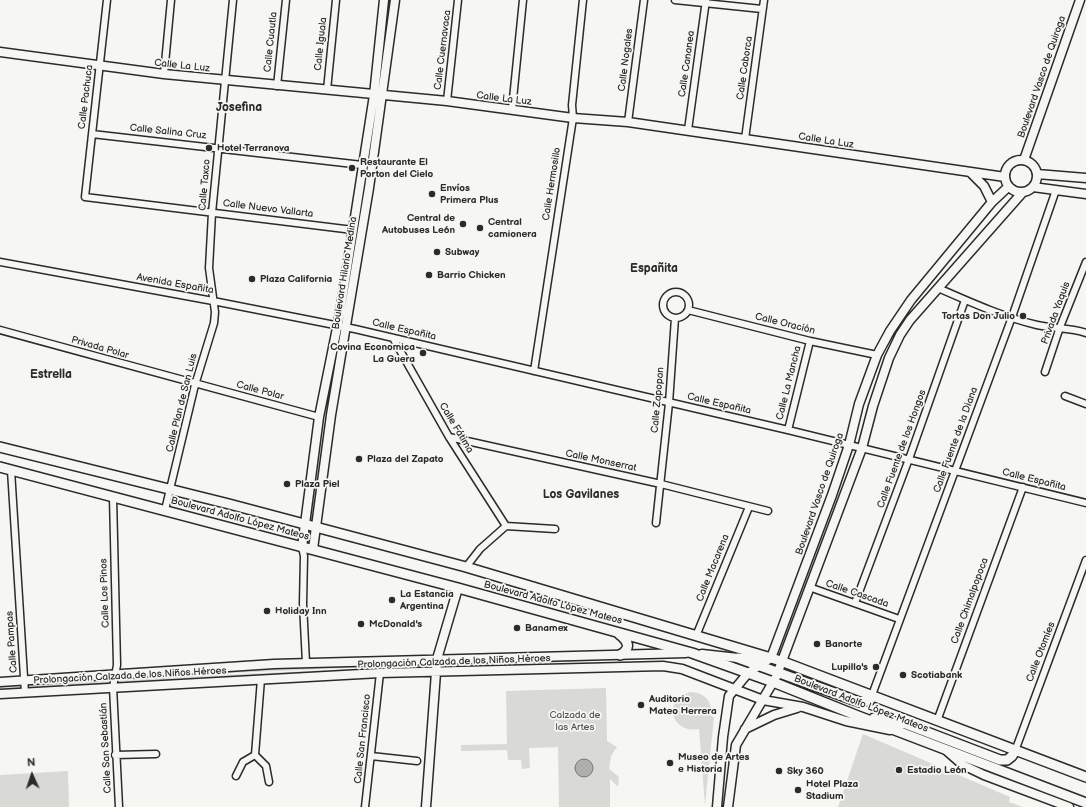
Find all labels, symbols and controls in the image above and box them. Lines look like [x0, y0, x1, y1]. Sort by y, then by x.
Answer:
street label: Calle Cuernavaca [432, 9, 454, 91]
street label: Calle Cuautla [262, 11, 280, 73]
street label: Boulevard Vasco de Quiroga [1015, 14, 1069, 140]
street label: Calle Iguala [312, 17, 330, 71]
street label: Calle Nogales [616, 28, 636, 92]
street label: Calle Cananea [676, 30, 698, 98]
street label: Calle Caborca [735, 35, 755, 101]
street label: Calle La Luz [154, 57, 210, 75]
street label: Calle Pachuca [76, 64, 96, 130]
street label: Calle La Luz [476, 90, 532, 108]
district label: Josefina [216, 101, 262, 115]
street label: Calle Salina Cruz [129, 122, 207, 142]
street label: Calle La Luz [798, 131, 854, 151]
place label: Hotel Terranova [217, 142, 289, 154]
marker: Hotel Terranova [204, 143, 214, 153]
street label: Calle Hermosillo [540, 147, 564, 221]
place label: Restaurante El Porton del Cielo [360, 156, 433, 180]
street label: Calle Taxco [197, 159, 213, 211]
marker: Restaurante El Porton del Cielo [347, 163, 357, 173]
place label: Envíos Primera Plus [440, 182, 498, 206]
marker: Envíos Primera Plus [427, 189, 437, 199]
street label: Calle Nuevo Vallarta [222, 197, 314, 221]
place label: Central de Autobuses León [382, 212, 455, 236]
street label: Boulevard Hilario Medina [330, 216, 360, 330]
place label: Central camionera [488, 216, 537, 240]
marker: Central de Autobuses León [458, 219, 468, 229]
marker: Central camionera [475, 223, 485, 233]
place label: Subway [445, 246, 479, 258]
marker: Subway [432, 247, 442, 257]
district label: Españita [630, 262, 678, 276]
place label: Barrio Chicken [437, 269, 505, 281]
marker: Barrio Chicken [424, 270, 434, 280]
street label: Avenida Españita [136, 271, 214, 297]
place label: Plaza California [260, 273, 332, 285]
marker: Plaza California [247, 274, 257, 284]
street label: Privada Yaquis [1039, 280, 1073, 346]
place label: Tortas Don Julio [942, 310, 1015, 322]
street label: Calle Oración [754, 311, 816, 337]
marker: Tortas Don Julio [1018, 311, 1028, 321]
street label: Calle Españita [371, 317, 437, 343]
street label: Privada Polar [70, 334, 130, 362]
place label: Covina Economica La Guera [330, 341, 415, 364]
street label: Calle La Mancha [774, 345, 804, 421]
marker: Covina Economica La Guera [418, 348, 428, 358]
street label: Calle Plan de San Luis [164, 352, 200, 454]
street label: Calle Zapopan [649, 367, 667, 433]
district label: Estrella [30, 368, 72, 382]
street label: Calle Polar [235, 379, 285, 403]
street label: Calle Fuente de la Diana [931, 385, 981, 495]
street label: Calle Fuente de los Hongos [875, 388, 929, 510]
street label: Calle Españita [686, 391, 752, 417]
street label: Calle Fátima [436, 401, 476, 455]
street label: Boulevard Vasco de Quiroga [793, 431, 847, 557]
street label: Calle Monserrat [564, 448, 638, 474]
place label: Plaza del Zapato [367, 453, 444, 465]
marker: Plaza del Zapato [354, 454, 364, 464]
street label: Calle Españita [1001, 466, 1067, 494]
place label: Plaza Piel [295, 478, 340, 490]
marker: Plaza Piel [282, 479, 292, 489]
district label: Los Gavilanes [543, 488, 619, 502]
street label: Boulevard Adolfo López Mateos [169, 495, 311, 543]
street label: Calle Macarena [694, 533, 732, 603]
street label: Calle Chimalpopoca [949, 556, 991, 646]
street label: Calle Los Pinos [98, 558, 112, 628]
street label: Calle Cascada [824, 578, 890, 610]
street label: Boulevard Adolfo López Mateos [482, 579, 624, 627]
place label: La Estancia Argentina [400, 588, 454, 612]
marker: La Estancia Argentina [387, 595, 397, 605]
place label: Holiday Inn [275, 605, 326, 617]
marker: Holiday Inn [262, 606, 272, 616]
street label: Calle Pampas [4, 611, 20, 673]
place label: McDonald's [369, 618, 422, 630]
marker: McDonald's [356, 619, 366, 629]
street label: Calle Otomíes [1024, 620, 1058, 684]
place label: Banamex [525, 622, 568, 634]
marker: Banamex [512, 623, 522, 633]
place label: Banorte [825, 638, 862, 650]
marker: Banorte [812, 639, 822, 649]
street label: Prolongación Calzada de los Niños Héroes [357, 653, 551, 671]
place label: Lupillo's [831, 661, 868, 673]
marker: Lupillo's [871, 662, 881, 672]
street label: Prolongación Calzada de los Niños Héroes [33, 665, 227, 687]
place label: Scotiabank [911, 669, 962, 681]
marker: Scotiabank [898, 670, 908, 680]
street label: Boulevard Adolfo López Mateos [792, 673, 930, 735]
place label: Auditorio Mateo Herrera [649, 693, 717, 716]
street label: Calle San Francisco [352, 694, 374, 784]
marker: Auditorio Mateo Herrera [636, 700, 646, 710]
street label: Calle San Sebastián [98, 702, 114, 794]
park label: Calzada de las Artes [549, 709, 601, 732]
place label: Museo de Artes e Historia [678, 751, 750, 774]
north arrow [12, 755, 52, 795]
text: N [27, 756, 36, 769]
marker: Museo de Artes e Historia [665, 758, 675, 768]
place label: Estadio León [907, 764, 967, 776]
place label: Sky 360 [787, 765, 824, 777]
marker: Estadio León [894, 765, 904, 775]
marker: Sky 360 [774, 766, 784, 776]
place label: Hotel Plaza Stadium [806, 778, 858, 802]
marker: Hotel Plaza Stadium [793, 785, 803, 795]

